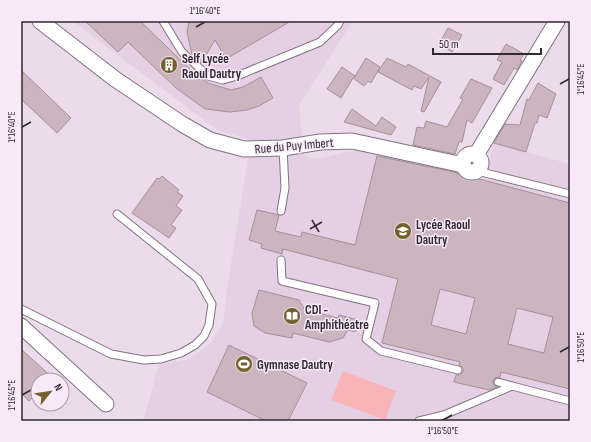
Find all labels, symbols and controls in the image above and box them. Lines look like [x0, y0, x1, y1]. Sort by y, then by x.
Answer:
text: 1°16'40"E [189, 5, 221, 17]
scale bar [433, 30, 541, 56]
text: 50 m [439, 37, 459, 52]
place label: Self Lycée Raoul Dautry [182, 51, 242, 82]
building icon: Self Lycée Raoul Dautry [159, 55, 179, 75]
text: 1°16'45"E [575, 64, 587, 94]
text: 1°16'40"E [6, 111, 18, 143]
street label: Rue du Puy Imbert [254, 135, 334, 157]
place label: Lycée Raoul Dautry [416, 217, 471, 248]
school or university icon: Lycée Raoul Dautry [393, 221, 413, 241]
place label: CDI - Amphithéatre [304, 302, 369, 333]
library icon: CDI - Amphithéatre [282, 306, 302, 326]
text: 1°16'50"E [575, 332, 587, 363]
sports icon: Gymnase Dautry [234, 354, 254, 374]
place label: Gymnase Dautry [257, 357, 334, 373]
north arrow [30, 372, 70, 412]
text: 1°16'45"E [6, 380, 18, 410]
text: N [51, 381, 65, 393]
text: 1°16'50"E [428, 425, 459, 437]

